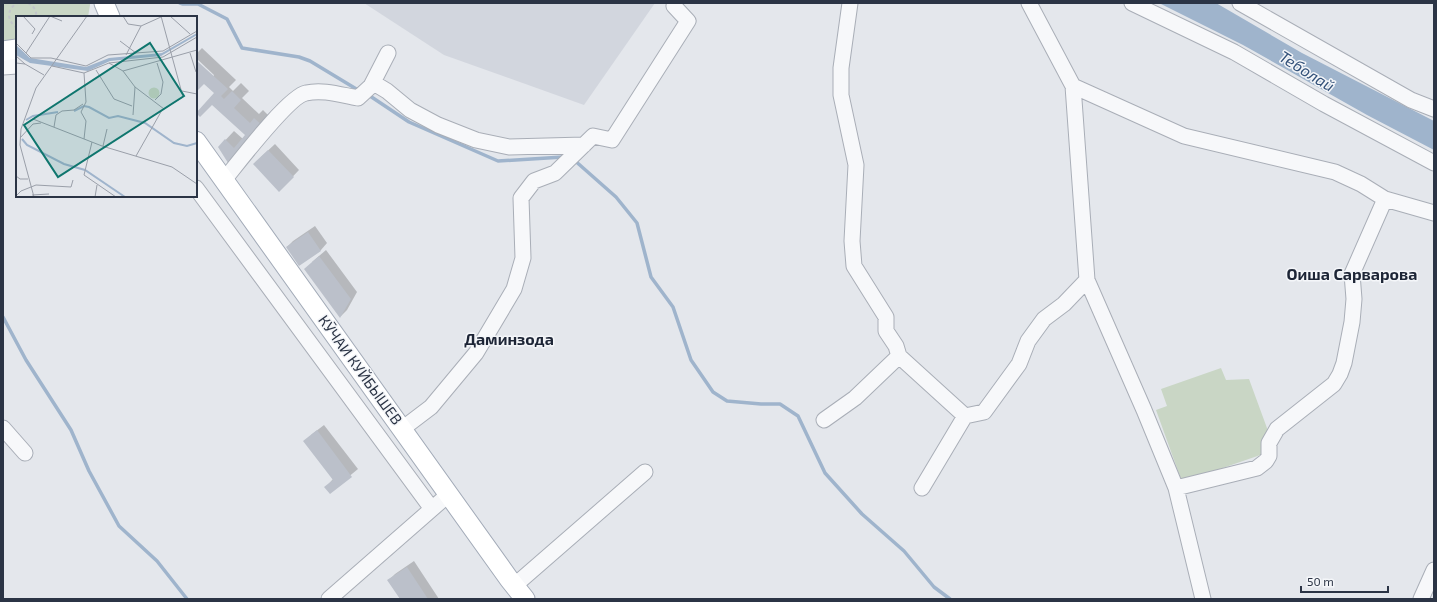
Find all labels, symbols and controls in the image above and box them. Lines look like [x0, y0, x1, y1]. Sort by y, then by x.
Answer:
inset map [16, 16, 197, 197]
water label: Теболай [1276, 46, 1338, 95]
district label: Оиша Сарварова [1287, 264, 1417, 283]
street label: КӮЧАИ КУЙБЫШЕВ [315, 311, 407, 428]
district label: Даминзода [464, 329, 554, 348]
scale bar [1301, 568, 1388, 594]
text: 50 m [1307, 574, 1334, 588]

